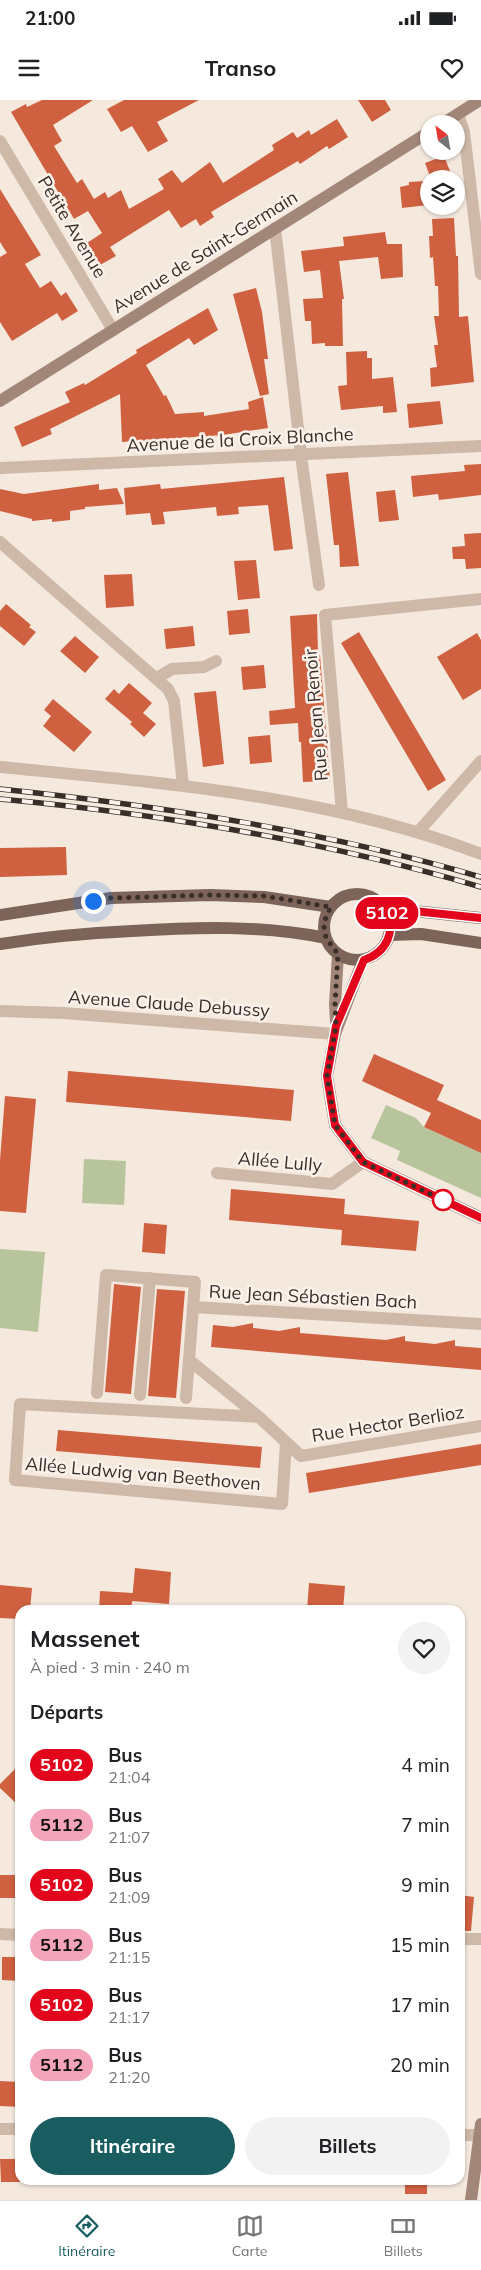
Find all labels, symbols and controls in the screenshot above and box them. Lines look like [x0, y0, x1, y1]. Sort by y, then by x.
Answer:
text: 21:00 [25, 6, 75, 30]
icon: menu [15, 54, 43, 82]
text: Transo [205, 54, 276, 82]
icon: heart [438, 54, 466, 82]
north arrow [420, 115, 465, 160]
map controls [420, 115, 465, 215]
button: layers [420, 170, 465, 215]
street label: Petite Avenue [33, 171, 112, 282]
street label: Avenue de Saint-Germain [108, 185, 302, 318]
street label: Avenue de la Croix Blanche [126, 422, 354, 457]
street label: Rue Jean Renoir [298, 647, 333, 782]
your location [81, 889, 106, 914]
line badge: 5102 [352, 897, 422, 929]
text: 5102 [365, 901, 409, 924]
street label: Avenue Claude Debussy [67, 985, 271, 1022]
street label: Allée Lully [237, 1146, 323, 1177]
unlabelled marker [432, 1189, 454, 1211]
street label: Rue Jean Sébastien Bach [208, 1280, 418, 1313]
street label: Rue Hector Berlioz [310, 1400, 466, 1447]
street label: Allée Ludwig van Beethoven [24, 1452, 262, 1495]
button: heart [398, 1622, 450, 1674]
text: Massenet [30, 1623, 140, 1653]
text: À pied · 3 min · 240 m [30, 1657, 190, 1677]
text: Départs [30, 1700, 103, 1724]
text: Bus [108, 1743, 142, 1767]
text: 5102 [40, 1753, 83, 1776]
text: 4 min [401, 1753, 450, 1777]
text: 21:04 [108, 1767, 150, 1787]
text: Bus [108, 1803, 142, 1827]
text: 5112 [40, 1813, 83, 1836]
text: 7 min [401, 1813, 450, 1837]
text: 21:07 [108, 1827, 150, 1847]
text: Bus [108, 1863, 142, 1887]
text: 5102 [40, 1873, 83, 1896]
text: 9 min [401, 1873, 450, 1897]
text: 21:09 [108, 1887, 150, 1907]
text: Bus [108, 1923, 142, 1947]
text: 5112 [40, 1933, 83, 1956]
text: 15 min [390, 1933, 450, 1957]
text: 21:15 [108, 1947, 150, 1967]
text: Bus [108, 1983, 142, 2007]
text: 5102 [40, 1993, 83, 2016]
text: 17 min [390, 1993, 450, 2017]
text: 21:17 [108, 2007, 150, 2027]
text: Bus [108, 2043, 142, 2067]
text: 5112 [40, 2053, 83, 2076]
text: 20 min [390, 2053, 450, 2077]
text: 21:20 [108, 2067, 150, 2087]
button: Itinéraire [30, 2117, 235, 2175]
button: Billets [245, 2117, 450, 2175]
tab: Itinéraire [58, 2212, 115, 2260]
tab: Carte [232, 2212, 267, 2260]
tab: Billets [384, 2212, 423, 2260]

